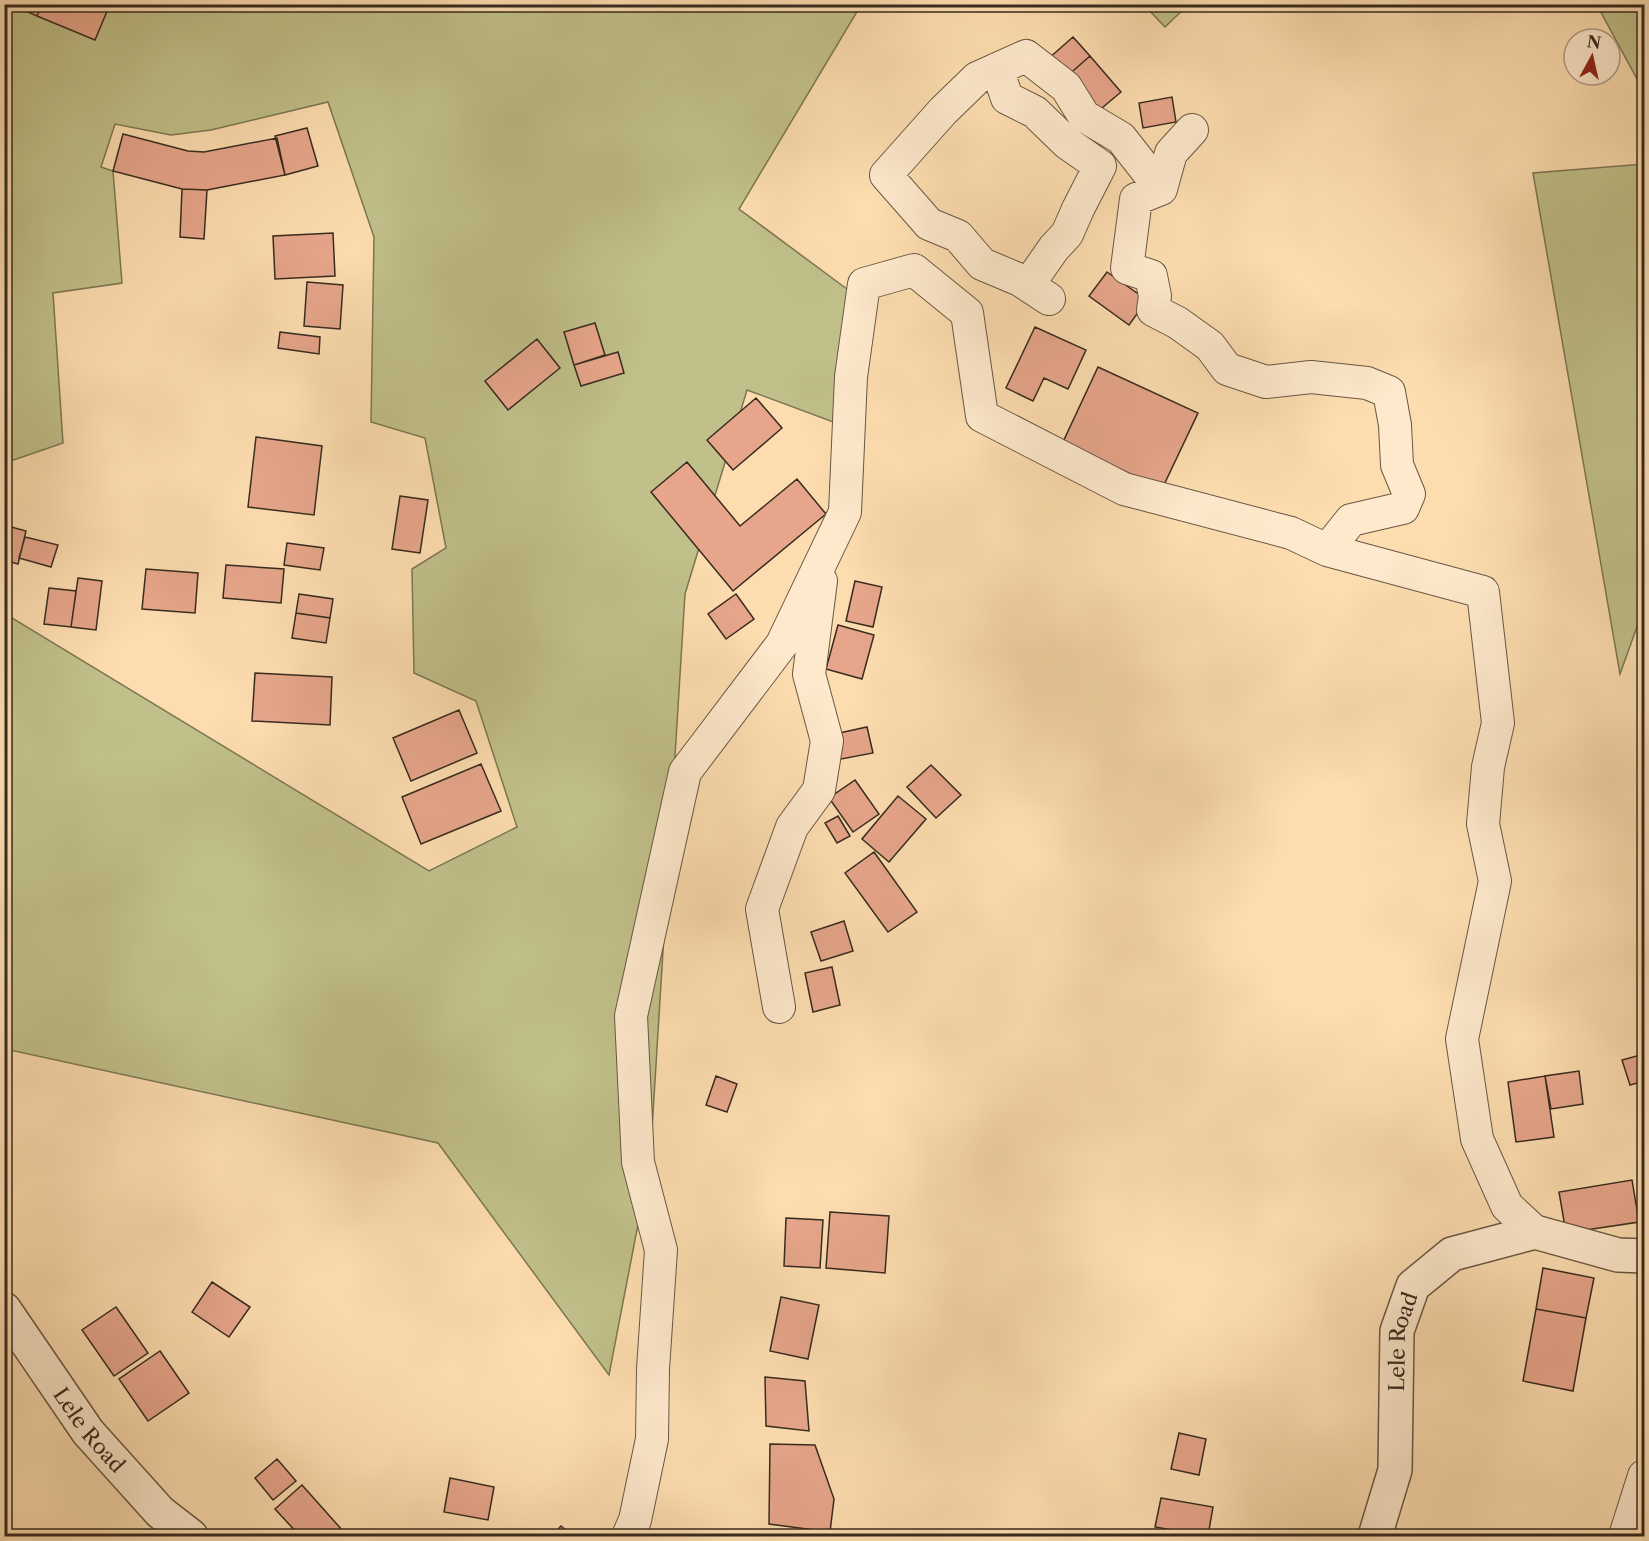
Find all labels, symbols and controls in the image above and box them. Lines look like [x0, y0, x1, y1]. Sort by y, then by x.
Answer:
north arrow [1562, 27, 1622, 87]
text: N [1586, 31, 1602, 53]
street label: Lele Road [1384, 1288, 1422, 1392]
street label: Lele Road [49, 1382, 131, 1477]

